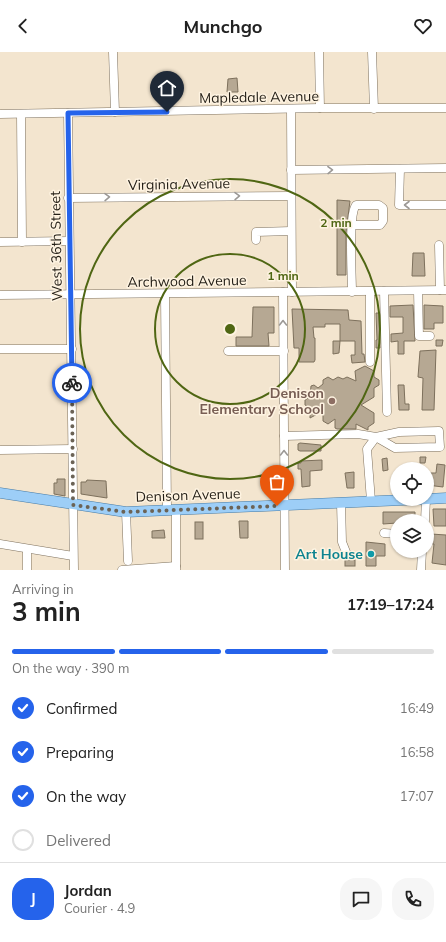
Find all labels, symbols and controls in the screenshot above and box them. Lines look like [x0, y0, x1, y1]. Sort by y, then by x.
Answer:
icon: back [12, 15, 34, 37]
text: Munchgo [183, 15, 263, 38]
icon: heart [412, 15, 434, 37]
pin [150, 71, 184, 112]
icon: home [156, 77, 178, 99]
street label: Mapledale Avenue [199, 87, 319, 107]
one-way arrow [327, 165, 333, 174]
street label: Virginia Avenue [128, 174, 230, 194]
street label: West 36th Street [46, 191, 66, 301]
one-way arrow [234, 192, 240, 200]
one-way arrow [104, 193, 110, 201]
one-way arrow [404, 201, 410, 209]
text: 2 min [320, 215, 352, 230]
text: 1 min [267, 268, 299, 283]
street label: Archwood Avenue [127, 271, 247, 291]
one-way arrow [279, 320, 287, 326]
centre of rings [223, 322, 237, 336]
courier [52, 363, 92, 403]
icon: bike [61, 372, 83, 394]
place label: Denison Elementary School [200, 384, 324, 418]
marker: Denison Elementary School [327, 396, 337, 406]
one-way arrow [280, 450, 288, 456]
map controls [390, 462, 434, 558]
button: locate [390, 462, 434, 506]
pin [260, 465, 294, 506]
icon: bag [266, 471, 288, 493]
street label: Denison Avenue [135, 484, 241, 506]
button: layers [390, 514, 434, 558]
place label: Art House [295, 545, 363, 563]
marker: Art House [366, 549, 376, 559]
text: Arriving in [12, 581, 74, 597]
text: 3 min [12, 595, 81, 628]
text: 17:19–17:24 [347, 595, 434, 614]
text: On the way · 390 m [12, 660, 129, 676]
icon: check [12, 697, 34, 719]
text: Confirmed [46, 699, 117, 718]
text: 16:49 [400, 700, 434, 716]
icon: check [12, 741, 34, 763]
text: Preparing [46, 743, 114, 762]
text: 16:58 [400, 744, 434, 760]
icon: check [12, 785, 34, 807]
text: On the way [46, 787, 126, 806]
text: 17:07 [400, 788, 434, 804]
text: Delivered [46, 831, 111, 850]
button: chat [340, 878, 382, 920]
button: phone [392, 878, 434, 920]
text: Jordan [64, 881, 112, 900]
text: J [30, 889, 36, 908]
text: Courier · 4.9 [64, 900, 135, 916]

